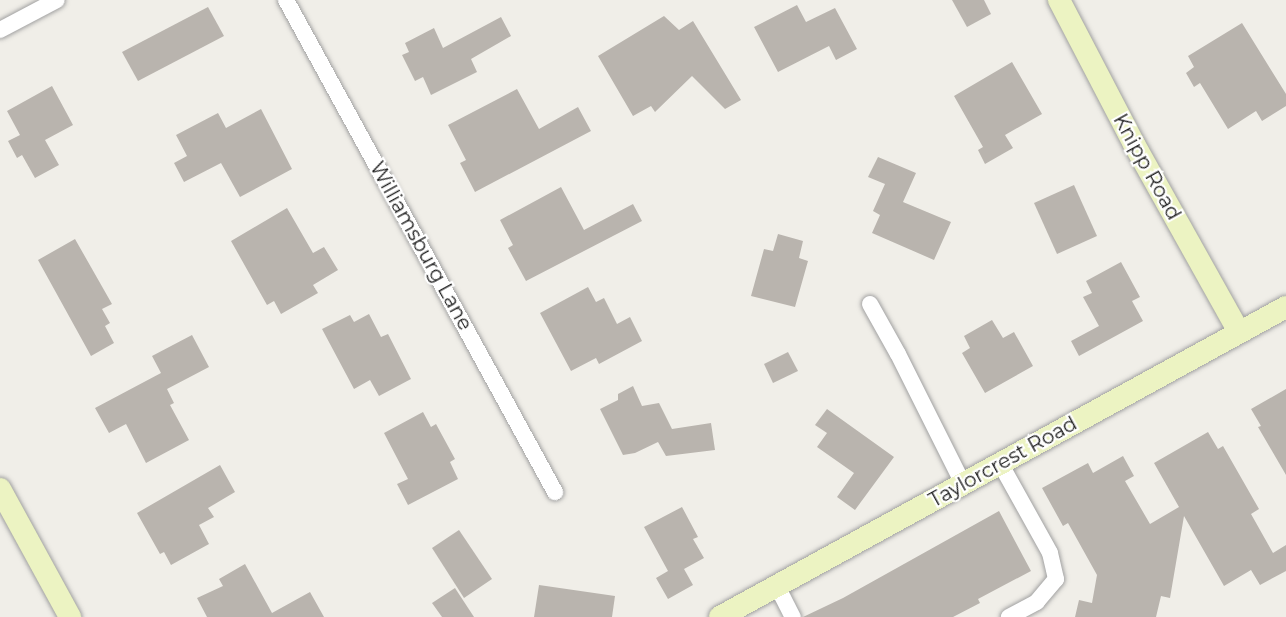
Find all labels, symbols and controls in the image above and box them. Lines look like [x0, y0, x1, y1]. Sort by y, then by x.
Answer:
street label: Knipp Road [1108, 110, 1186, 224]
street label: Williamsburg Lane [365, 158, 477, 334]
street label: Taylorcrest Road [925, 411, 1081, 513]

